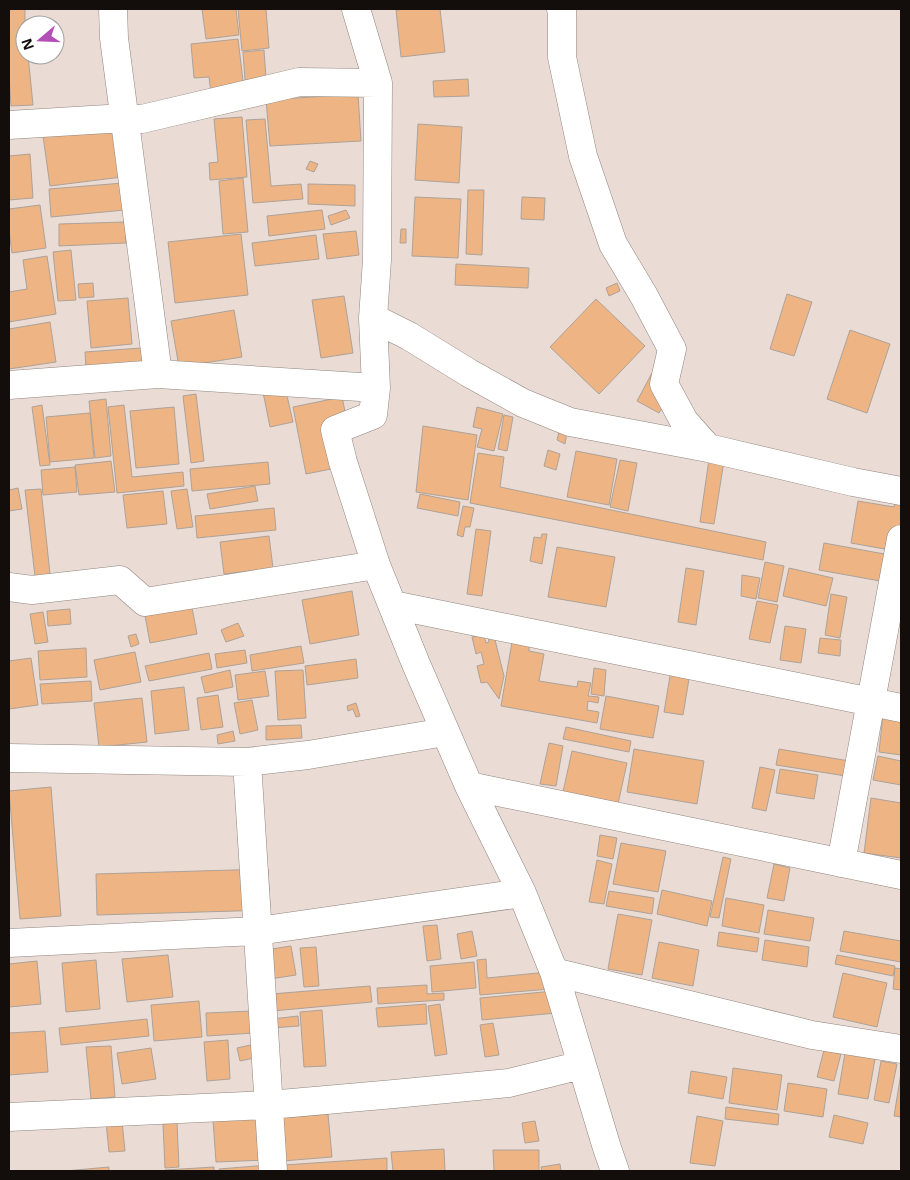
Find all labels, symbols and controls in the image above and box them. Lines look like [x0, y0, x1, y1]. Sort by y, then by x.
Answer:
north arrow [15, 15, 65, 65]
text: N [16, 36, 38, 53]

